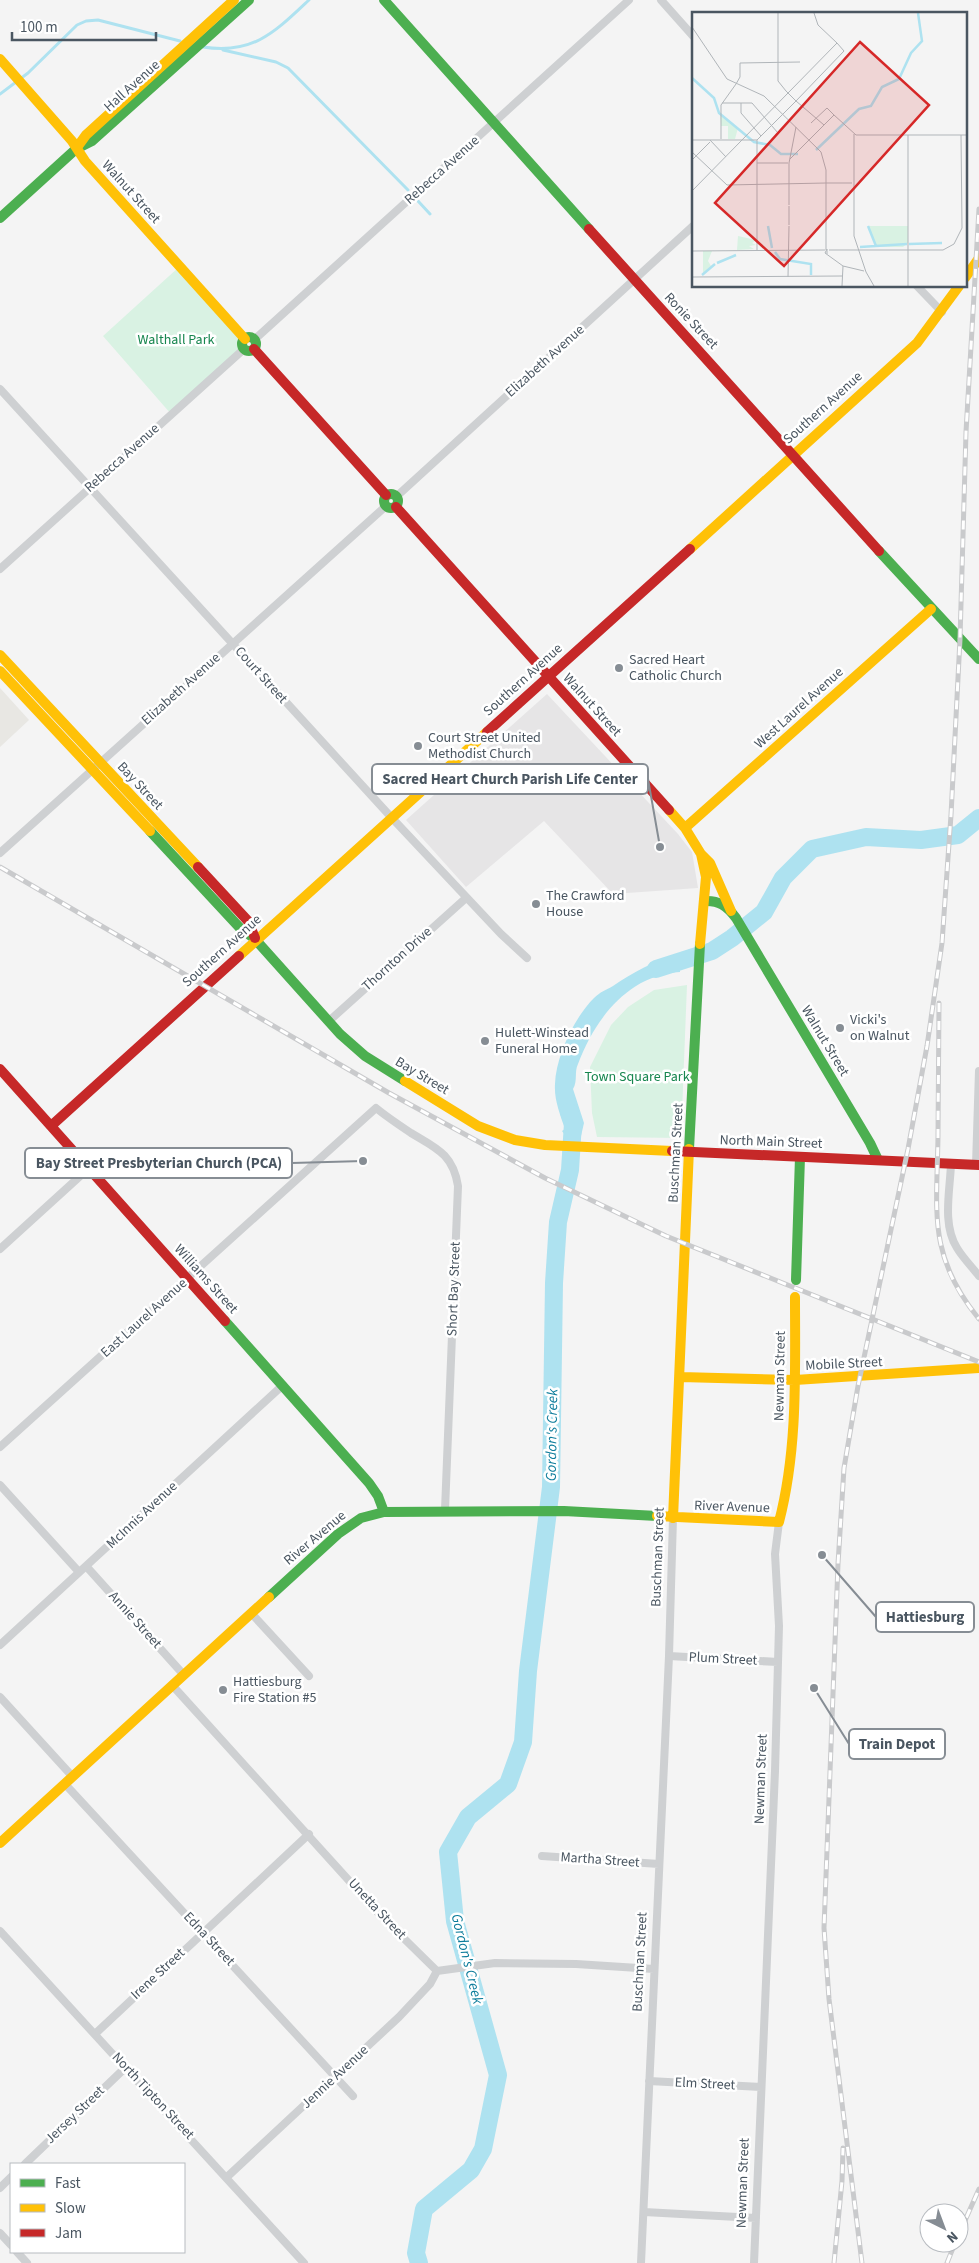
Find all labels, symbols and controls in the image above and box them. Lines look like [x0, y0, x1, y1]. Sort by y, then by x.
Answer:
scale bar [12, 10, 156, 42]
inset map [692, 12, 966, 288]
text: 100 m [20, 17, 58, 38]
street label: Hall Avenue [100, 55, 164, 117]
street label: Rebecca Avenue [400, 131, 484, 209]
street label: Walnut Street [97, 156, 165, 228]
street label: Ronie Street [659, 288, 723, 354]
street label: Elizabeth Avenue [501, 320, 589, 402]
park label: Walthall Park [138, 330, 215, 350]
street label: Southern Avenue [779, 367, 867, 449]
street label: Rebecca Avenue [80, 419, 164, 497]
street label: Southern Avenue [479, 639, 567, 721]
street label: Court Street [230, 642, 292, 708]
street label: Elizabeth Avenue [137, 648, 225, 730]
place label: Sacred Heart Catholic Church [629, 650, 722, 686]
marker: Sacred Heart Catholic Church [613, 662, 625, 674]
street label: West Laurel Avenue [750, 662, 848, 753]
street label: Walnut Street [558, 669, 626, 741]
place label: Court Street United Methodist Church [428, 728, 541, 764]
marker: Court Street United Methodist Church [412, 740, 424, 752]
street label: Bay Street [112, 757, 168, 815]
callout: Sacred Heart Church Parish Life Center [372, 764, 648, 794]
text: Sacred Heart Church Parish Life Center [382, 769, 638, 790]
place label: The Crawford House [546, 886, 625, 922]
marker: The Crawford House [530, 898, 542, 910]
street label: Southern Avenue [178, 910, 266, 992]
street label: Thornton Drive [358, 922, 436, 996]
street label: Walnut Street [796, 1002, 854, 1080]
place label: Vicki's on Walnut [850, 1010, 910, 1046]
marker: Vicki's on Walnut [834, 1022, 846, 1034]
place label: Hulett-Winstead Funeral Home [495, 1023, 589, 1059]
marker: Hulett-Winstead Funeral Home [479, 1035, 491, 1047]
street label: Bay Street [391, 1052, 453, 1100]
park label: Town Square Park [584, 1067, 690, 1087]
street label: Buschman Street [663, 1102, 689, 1203]
street label: North Main Street [719, 1130, 823, 1154]
callout: Bay Street Presbyterian Church (PCA) [25, 1148, 292, 1178]
text: Bay Street Presbyterian Church (PCA) [36, 1153, 282, 1174]
street label: Williams Street [169, 1240, 243, 1318]
street label: Short Bay Street [442, 1241, 466, 1337]
street label: East Laurel Avenue [96, 1274, 192, 1362]
street label: Newman Street [769, 1330, 791, 1421]
street label: Mobile Street [805, 1352, 883, 1376]
water label: Gordon's Creek [541, 1388, 563, 1481]
street label: McInnis Avenue [102, 1477, 182, 1553]
street label: River Avenue [694, 1496, 770, 1518]
street label: River Avenue [280, 1506, 350, 1570]
street label: Buschman Street [646, 1506, 670, 1607]
street label: Annie Street [104, 1587, 166, 1653]
callout: Hattiesburg [876, 1602, 974, 1632]
text: Hattiesburg [886, 1607, 964, 1628]
street label: Plum Street [688, 1647, 758, 1671]
place label: Hattiesburg Fire Station #5 [233, 1672, 316, 1708]
marker: Hattiesburg Fire Station #5 [217, 1684, 229, 1696]
callout: Train Depot [849, 1729, 945, 1759]
street label: Newman Street [749, 1733, 773, 1824]
text: Train Depot [859, 1734, 935, 1755]
street label: Martha Street [560, 1847, 641, 1873]
street label: Unetta Street [343, 1874, 411, 1944]
street label: Edna Street [179, 1907, 240, 1971]
street label: Buschman Street [627, 1911, 653, 2012]
water label: Gordon's Creek [446, 1912, 489, 2007]
street label: Irene Street [126, 1943, 190, 2004]
street label: Jennie Avenue [297, 2041, 373, 2113]
street label: North Tipton Street [107, 2048, 199, 2144]
street label: Elm Street [674, 2072, 736, 2096]
street label: Jersey Street [41, 2081, 109, 2149]
street label: Newman Street [731, 2137, 755, 2228]
legend [10, 2163, 185, 2253]
text: Fast [55, 2173, 81, 2194]
text: Slow [55, 2198, 86, 2219]
north arrow [919, 2203, 969, 2253]
text: Jam [55, 2223, 82, 2244]
text: N [942, 2226, 962, 2247]

